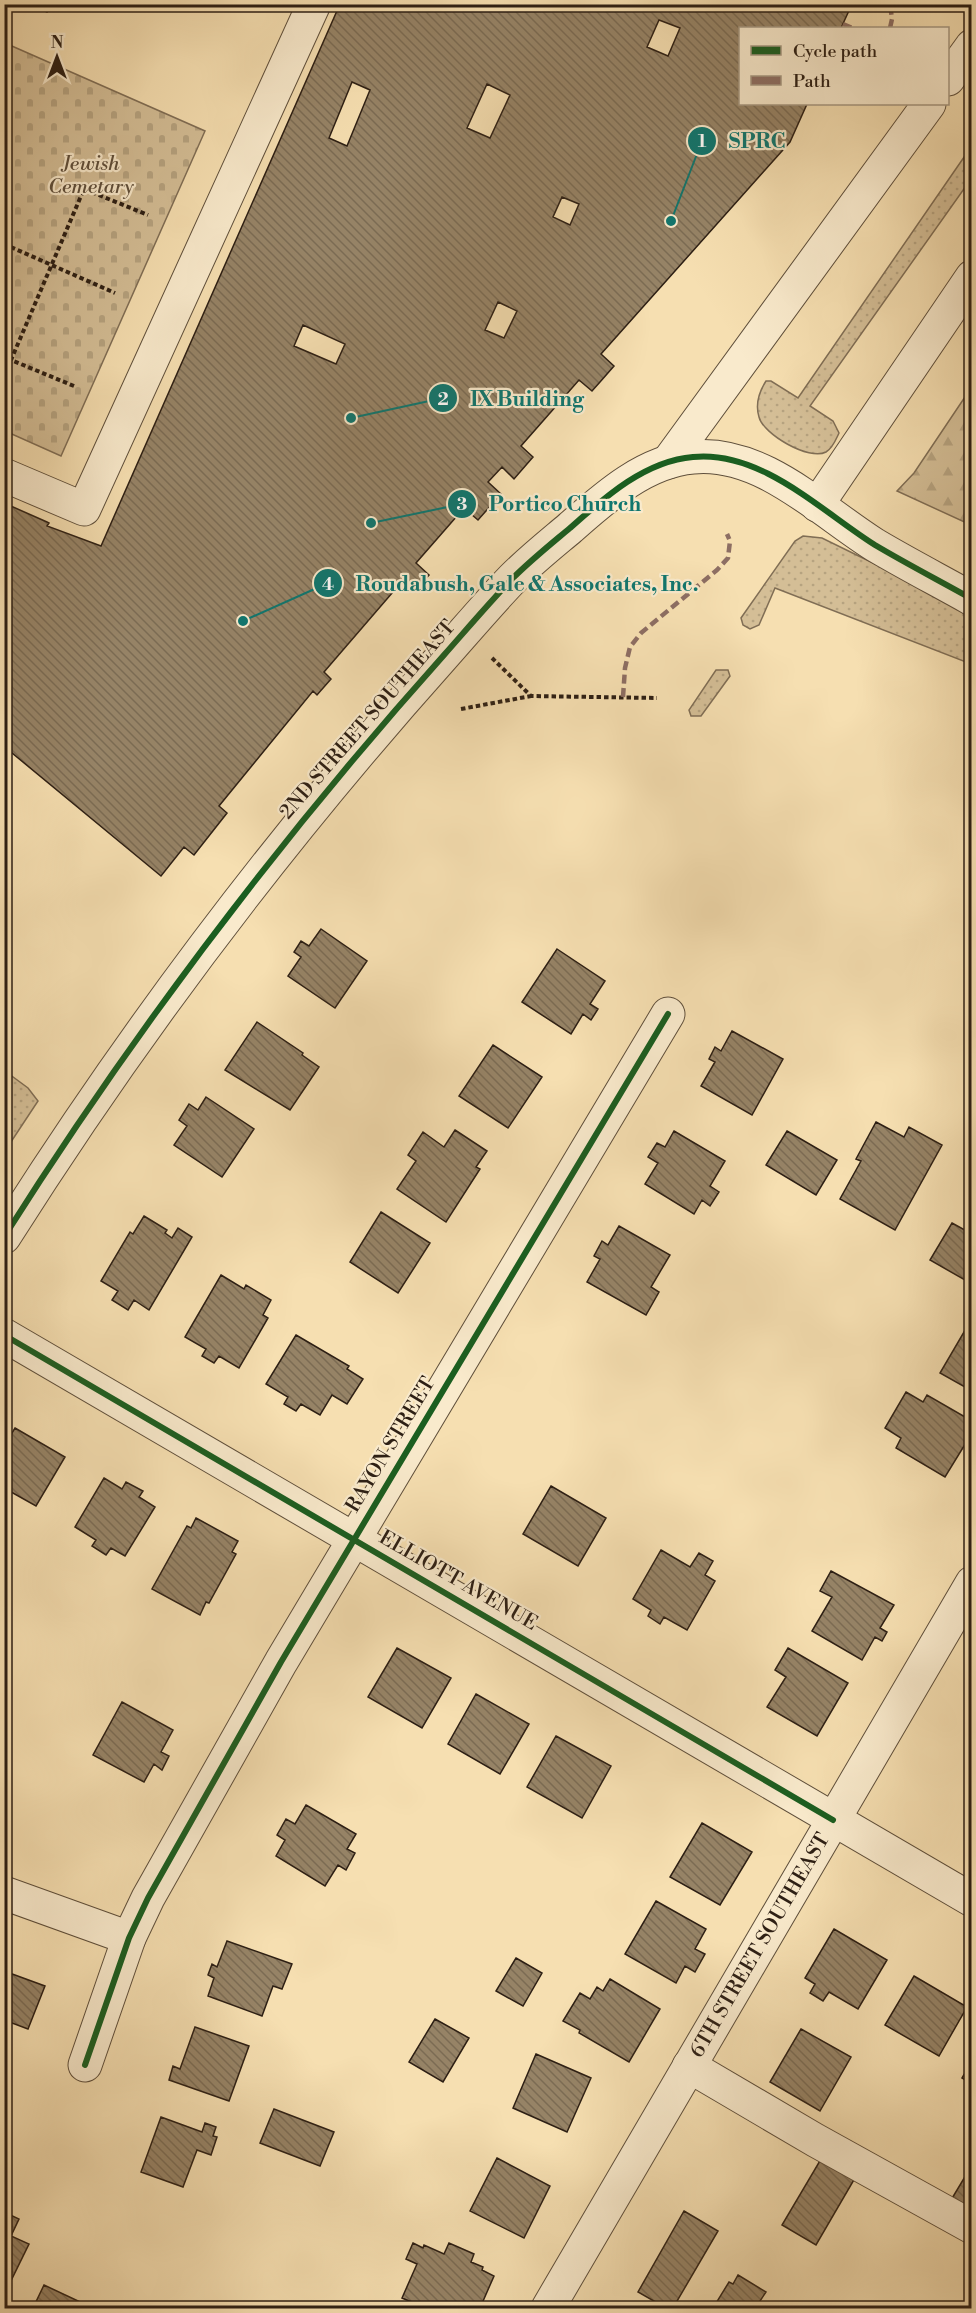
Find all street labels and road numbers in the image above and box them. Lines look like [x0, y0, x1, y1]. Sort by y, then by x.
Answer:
street label: 2ND STREET SOUTHEAST [275, 615, 461, 825]
street label: RAYON STREET [341, 1373, 441, 1517]
street label: ELLIOTT AVENUE [374, 1525, 542, 1637]
street label: 6TH STREET SOUTHEAST [685, 1829, 835, 2062]

